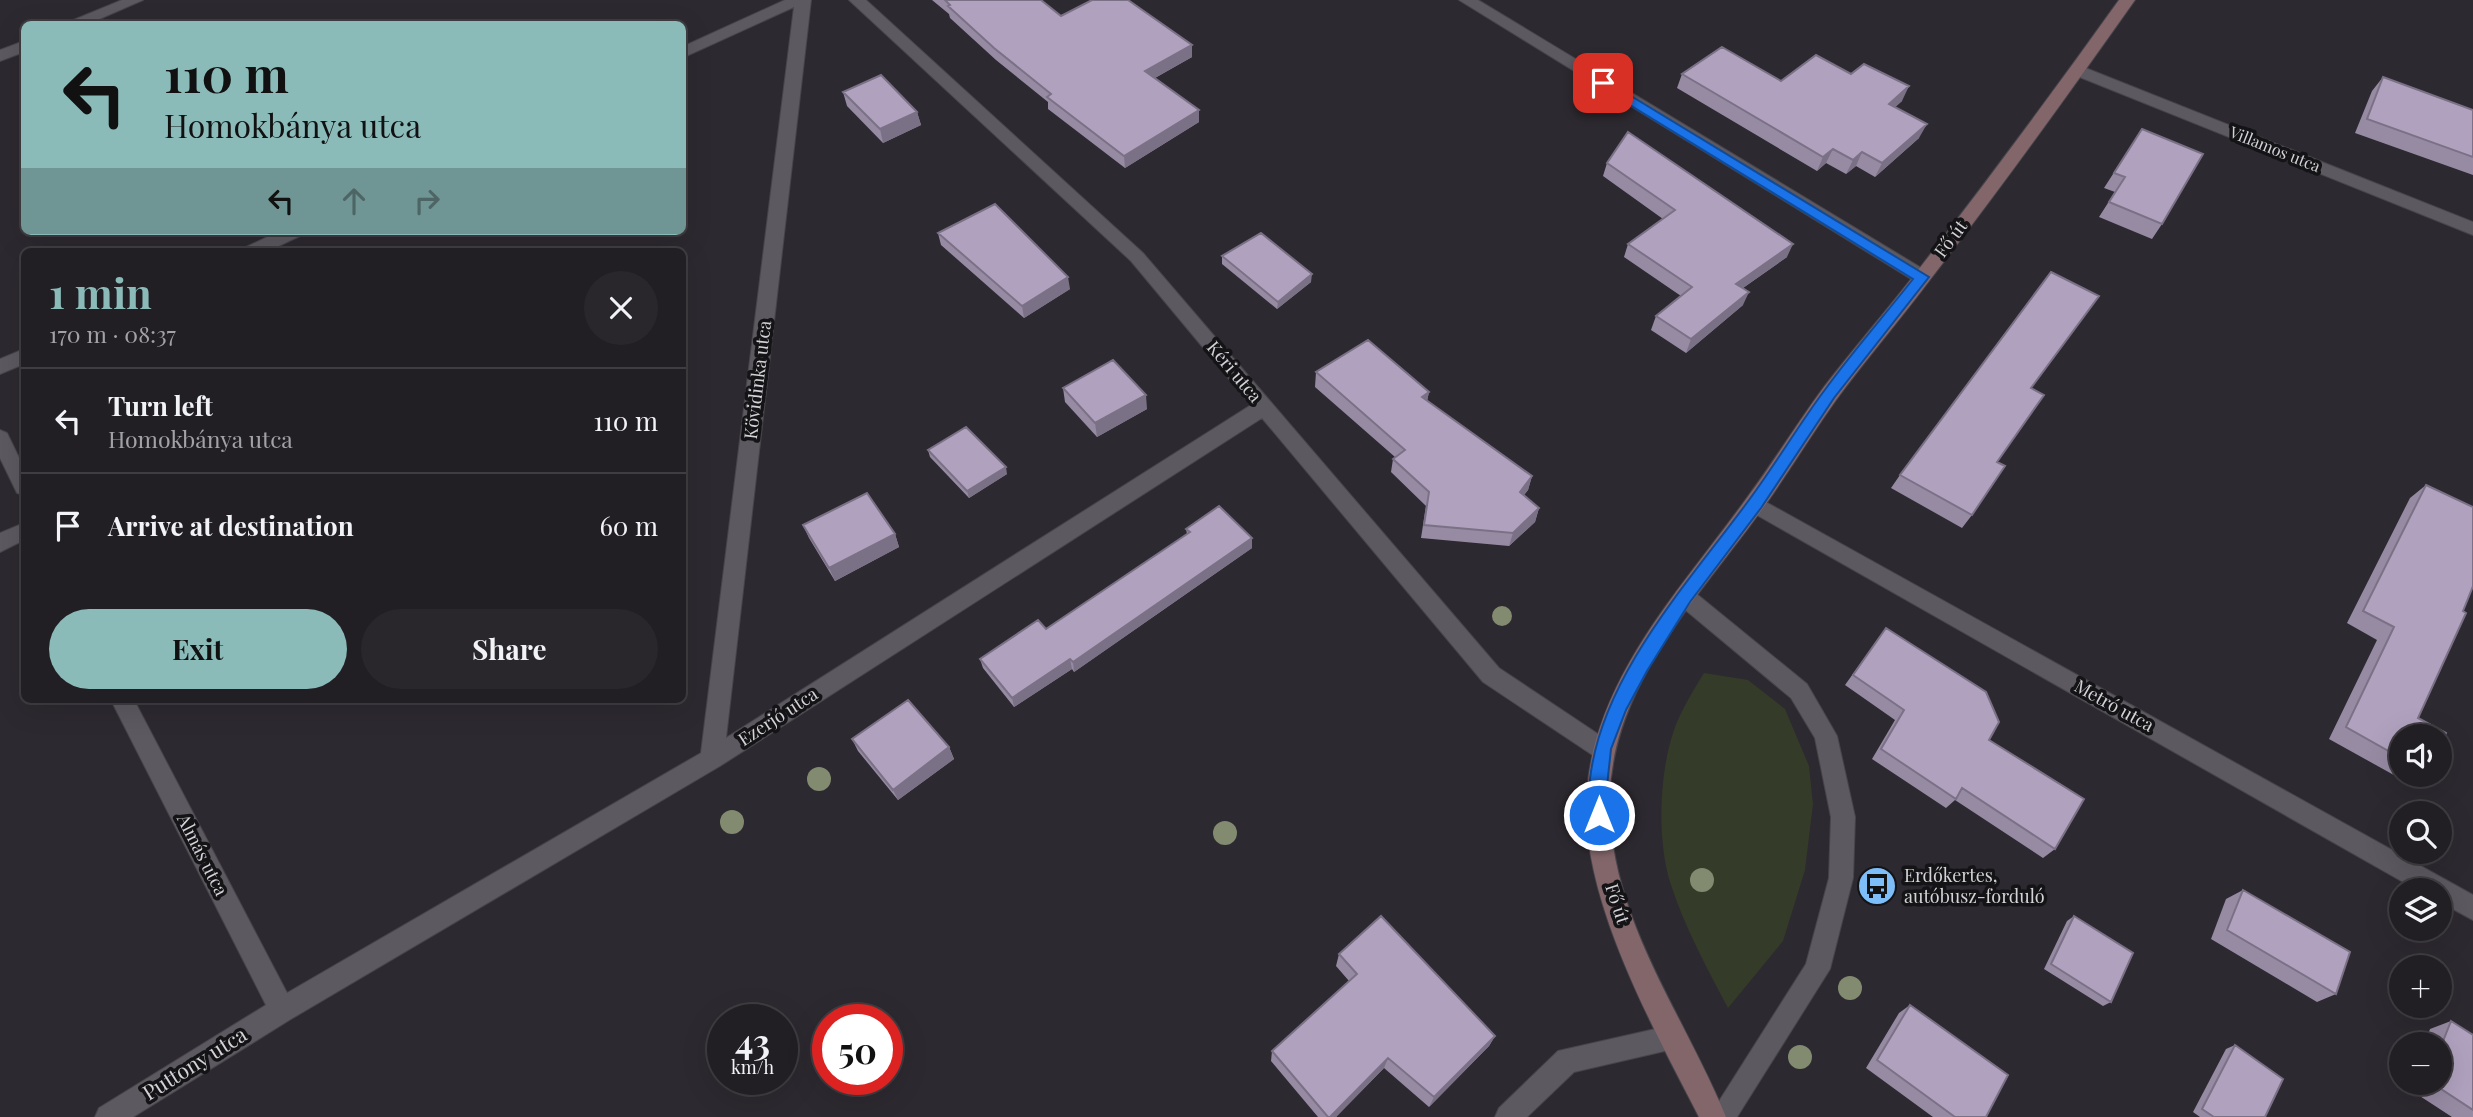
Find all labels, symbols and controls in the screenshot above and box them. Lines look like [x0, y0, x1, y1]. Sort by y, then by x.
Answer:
text: 110 m [164, 40, 289, 105]
icon: left [49, 49, 140, 140]
pin [1573, 53, 1633, 113]
icon: arrive [1584, 64, 1622, 102]
text: Homokbánya utca [164, 103, 421, 146]
street label: Villamos utca [2226, 120, 2324, 176]
icon: left [262, 182, 300, 220]
icon: ahead [335, 182, 373, 220]
icon: right [408, 182, 446, 220]
street label: Fő út [1928, 214, 1972, 262]
text: 1 min [49, 264, 152, 320]
button: close [584, 271, 658, 345]
text: 170 m · 08:37 [49, 318, 176, 349]
street label: Kövidinka utca [738, 319, 776, 441]
street label: Kéri utca [1202, 336, 1268, 407]
text: Turn left [108, 388, 213, 423]
icon: left [49, 402, 87, 440]
text: 110 m [594, 403, 658, 438]
text: Homokbánya utca [108, 423, 293, 454]
icon: arrive [49, 507, 87, 545]
text: Arrive at destination [108, 508, 354, 543]
text: 60 m [599, 508, 658, 543]
button: Exit [49, 609, 347, 689]
button: Share [361, 609, 658, 689]
street label: Metró utca [2070, 673, 2159, 737]
street label: Ezerjó utca [733, 681, 822, 751]
map controls [2389, 724, 2452, 1095]
button: sound [2389, 724, 2452, 787]
position arrow [1562, 778, 1636, 852]
button: search [2389, 801, 2452, 864]
street label: Almás utca [172, 809, 234, 899]
place label: Erdőkertes, autóbusz-forduló [1904, 863, 2045, 908]
bus stop icon: Erdőkertes, autóbusz-forduló [1856, 865, 1898, 907]
button: layers [2389, 878, 2452, 941]
street label: Fő út [1600, 880, 1636, 927]
button: + [2389, 955, 2452, 1018]
speed limit sign: 50 [812, 1004, 903, 1095]
text: 43 [735, 1017, 770, 1064]
street label: Puttony utca [137, 1019, 252, 1105]
button: − [2389, 1032, 2452, 1095]
text: km/h [731, 1055, 774, 1079]

